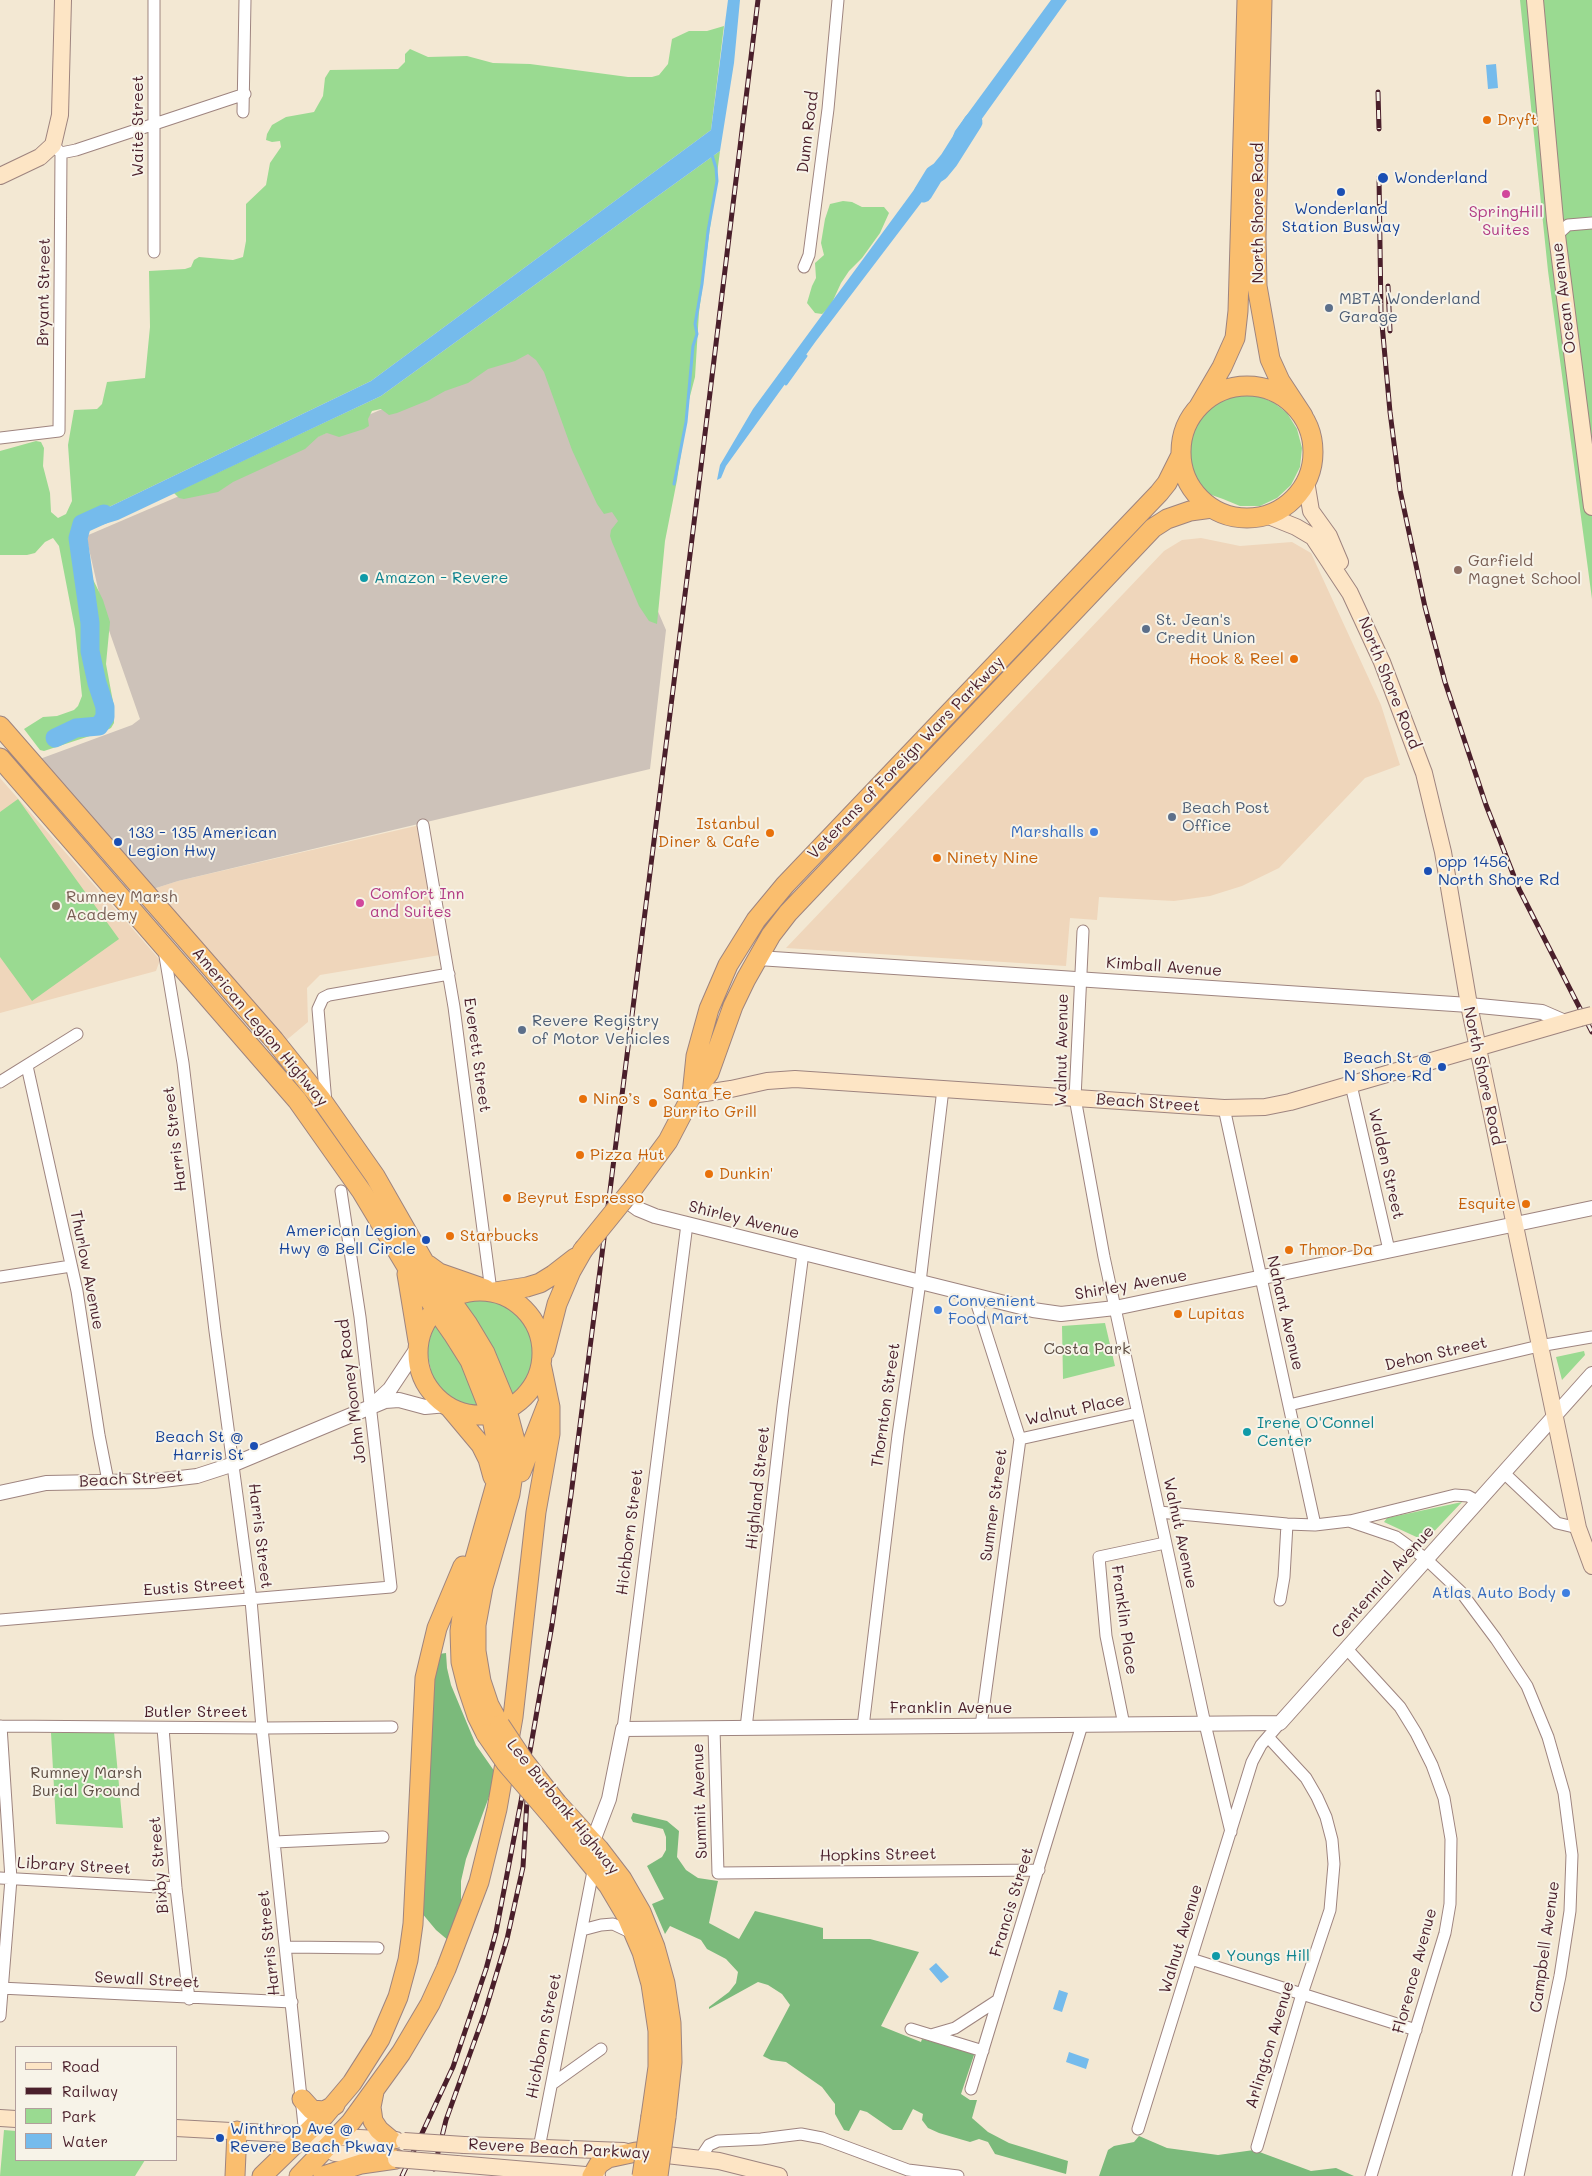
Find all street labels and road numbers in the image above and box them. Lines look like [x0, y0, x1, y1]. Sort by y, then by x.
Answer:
street label: Waite Street [128, 75, 148, 177]
street label: Dunn Road [793, 90, 823, 174]
street label: North Shore Road [1248, 143, 1268, 283]
street label: Bryant Street [33, 238, 55, 346]
street label: Ocean Avenue [1548, 242, 1580, 354]
street label: North Shore Road [1354, 614, 1424, 752]
street label: Veterans of Foreign Wars Parkway [804, 653, 1008, 863]
street label: American Legion Highway [188, 944, 332, 1110]
street label: Kimball Avenue [1105, 953, 1223, 981]
street label: Walnut Avenue [1051, 993, 1073, 1107]
street label: Everett Street [459, 996, 495, 1114]
street label: North Shore Road [1459, 1005, 1507, 1147]
street label: Harris Street [159, 1085, 191, 1193]
street label: Beach Street [1095, 1090, 1201, 1116]
street label: Walden Street [1364, 1107, 1408, 1221]
street label: Shirley Avenue [687, 1197, 801, 1243]
street label: Thurlow Avenue [66, 1209, 108, 1331]
street label: Nahant Avenue [1262, 1254, 1308, 1372]
street label: Shirley Avenue [1073, 1266, 1189, 1304]
street label: John Mooney Road [334, 1318, 370, 1464]
street label: Dehon Street [1383, 1333, 1489, 1375]
street label: Thornton Street [868, 1341, 904, 1469]
street label: Walnut Place [1024, 1390, 1126, 1430]
street label: Highland Street [742, 1426, 774, 1550]
street label: Sumner Street [977, 1448, 1011, 1562]
street label: Beach Street [78, 1467, 184, 1491]
street label: Hichborn Street [613, 1468, 647, 1596]
street label: Walnut Avenue [1159, 1476, 1201, 1590]
street label: Harris Street [244, 1482, 276, 1590]
street label: Centennial Avenue [1328, 1522, 1438, 1642]
street label: Franklin Place [1107, 1564, 1141, 1676]
street label: Eustis Street [143, 1574, 245, 1600]
street label: Franklin Avenue [890, 1698, 1012, 1718]
street label: Butler Street [144, 1702, 248, 1722]
street label: Lee Burbank Highway [503, 1736, 623, 1878]
street label: Summit Avenue [688, 1743, 712, 1859]
street label: Bixby Street [145, 1816, 173, 1914]
street label: Hopkins Street [819, 1844, 937, 1866]
street label: Francis Street [986, 1845, 1038, 1959]
street label: Library Street [17, 1853, 131, 1879]
street label: Campbell Avenue [1526, 1880, 1564, 2014]
street label: Walnut Avenue [1155, 1882, 1207, 1996]
street label: Harris Street [254, 1889, 284, 1997]
street label: Florence Avenue [1389, 1906, 1441, 2036]
street label: Sewall Street [94, 1968, 200, 1992]
street label: Hichborn Street [522, 1972, 566, 2100]
street label: Arlington Avenue [1242, 1979, 1298, 2111]
street label: Revere Beach Parkway [468, 2135, 650, 2163]

